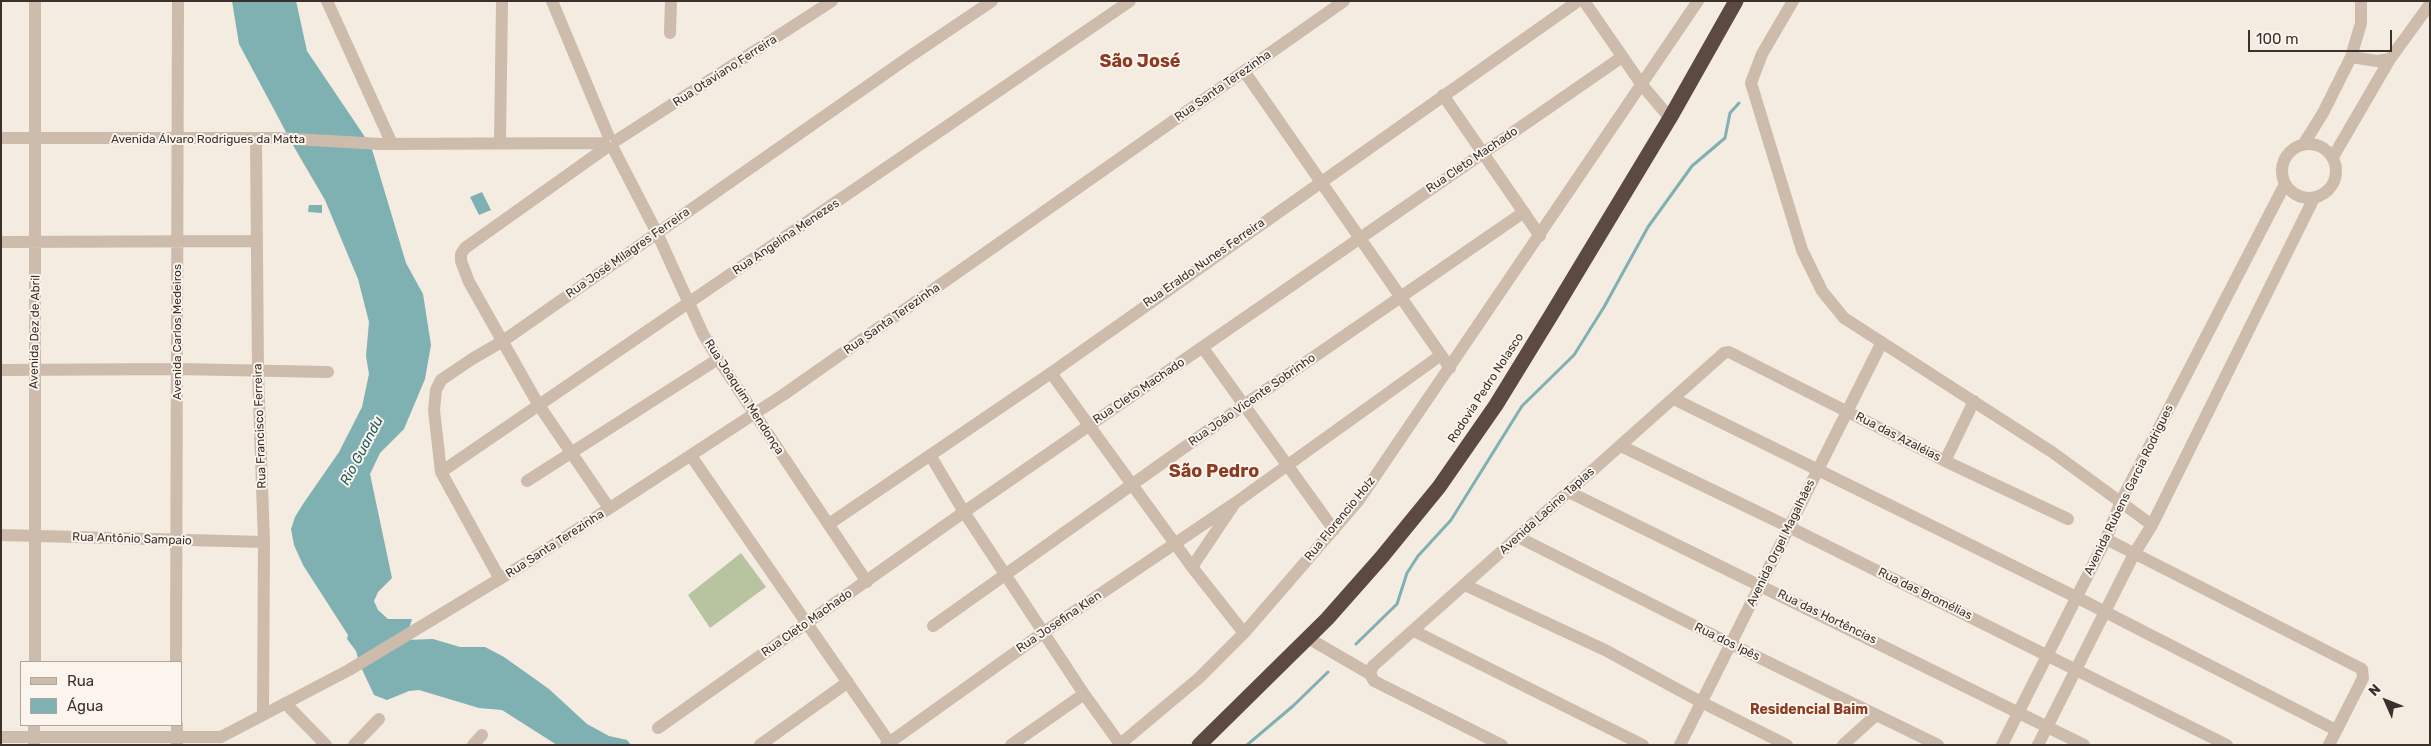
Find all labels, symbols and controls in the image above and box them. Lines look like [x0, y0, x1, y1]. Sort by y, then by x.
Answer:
scale bar [2251, 20, 2395, 52]
text: 100 m [2256, 30, 2298, 48]
street label: Rua Otaviano Ferreira [671, 32, 779, 110]
street label: Rua Santa Terezinha [1172, 47, 1274, 125]
district label: São José [1099, 51, 1181, 73]
street label: Rua Cleto Machado [1423, 124, 1521, 196]
street label: Avenida Álvaro Rodrigues da Matta [111, 133, 305, 147]
street label: Rua Angelina Menezes [730, 196, 842, 278]
street label: Rua José Milagres Ferreira [563, 205, 693, 301]
street label: Rua Eraldo Nunes Ferreira [1141, 216, 1267, 310]
street label: Avenida Carlos Medeiros [171, 264, 185, 400]
street label: Avenida Dez de Abril [27, 275, 43, 389]
street label: Rua Santa Terezinha [841, 280, 943, 358]
street label: Rodovia Pedro Nolasco [1445, 331, 1527, 445]
street label: Rua Joaquim Mendonça [701, 337, 787, 457]
street label: Rua João Vicente Sobrinho [1186, 351, 1318, 449]
street label: Rua Cleto Machado [1090, 355, 1188, 427]
street label: Rua Francisco Ferreira [251, 363, 269, 489]
street label: Avenida Rubens Garcia Rodrigues [2081, 402, 2177, 578]
street label: Rua das Azaléias [1853, 409, 1943, 465]
water label: Rio Guandu [337, 414, 387, 488]
district label: São Pedro [1169, 461, 1259, 483]
street label: Avenida Lacine Tapias [1497, 465, 1597, 557]
street label: Rua Florencio Holz [1302, 474, 1378, 564]
street label: Avenida Orgel Magalhães [1744, 477, 1818, 609]
street label: Rua Santa Terezinha [503, 507, 607, 581]
street label: Rua Antônio Sampaio [72, 530, 192, 548]
street label: Rua das Bromélias [1876, 565, 1974, 623]
street label: Rua Cleto Machado [759, 586, 855, 660]
street label: Rua das Hortências [1775, 587, 1879, 647]
street label: Rua Josefina Klen [1014, 588, 1104, 656]
street label: Rua dos Ipês [1692, 620, 1762, 664]
legend [20, 661, 182, 726]
text: Rua [67, 672, 94, 690]
north arrow [2361, 676, 2411, 726]
text: N [2365, 681, 2384, 700]
text: Água [67, 697, 103, 715]
district label: Residencial Baim [1750, 702, 1868, 718]

